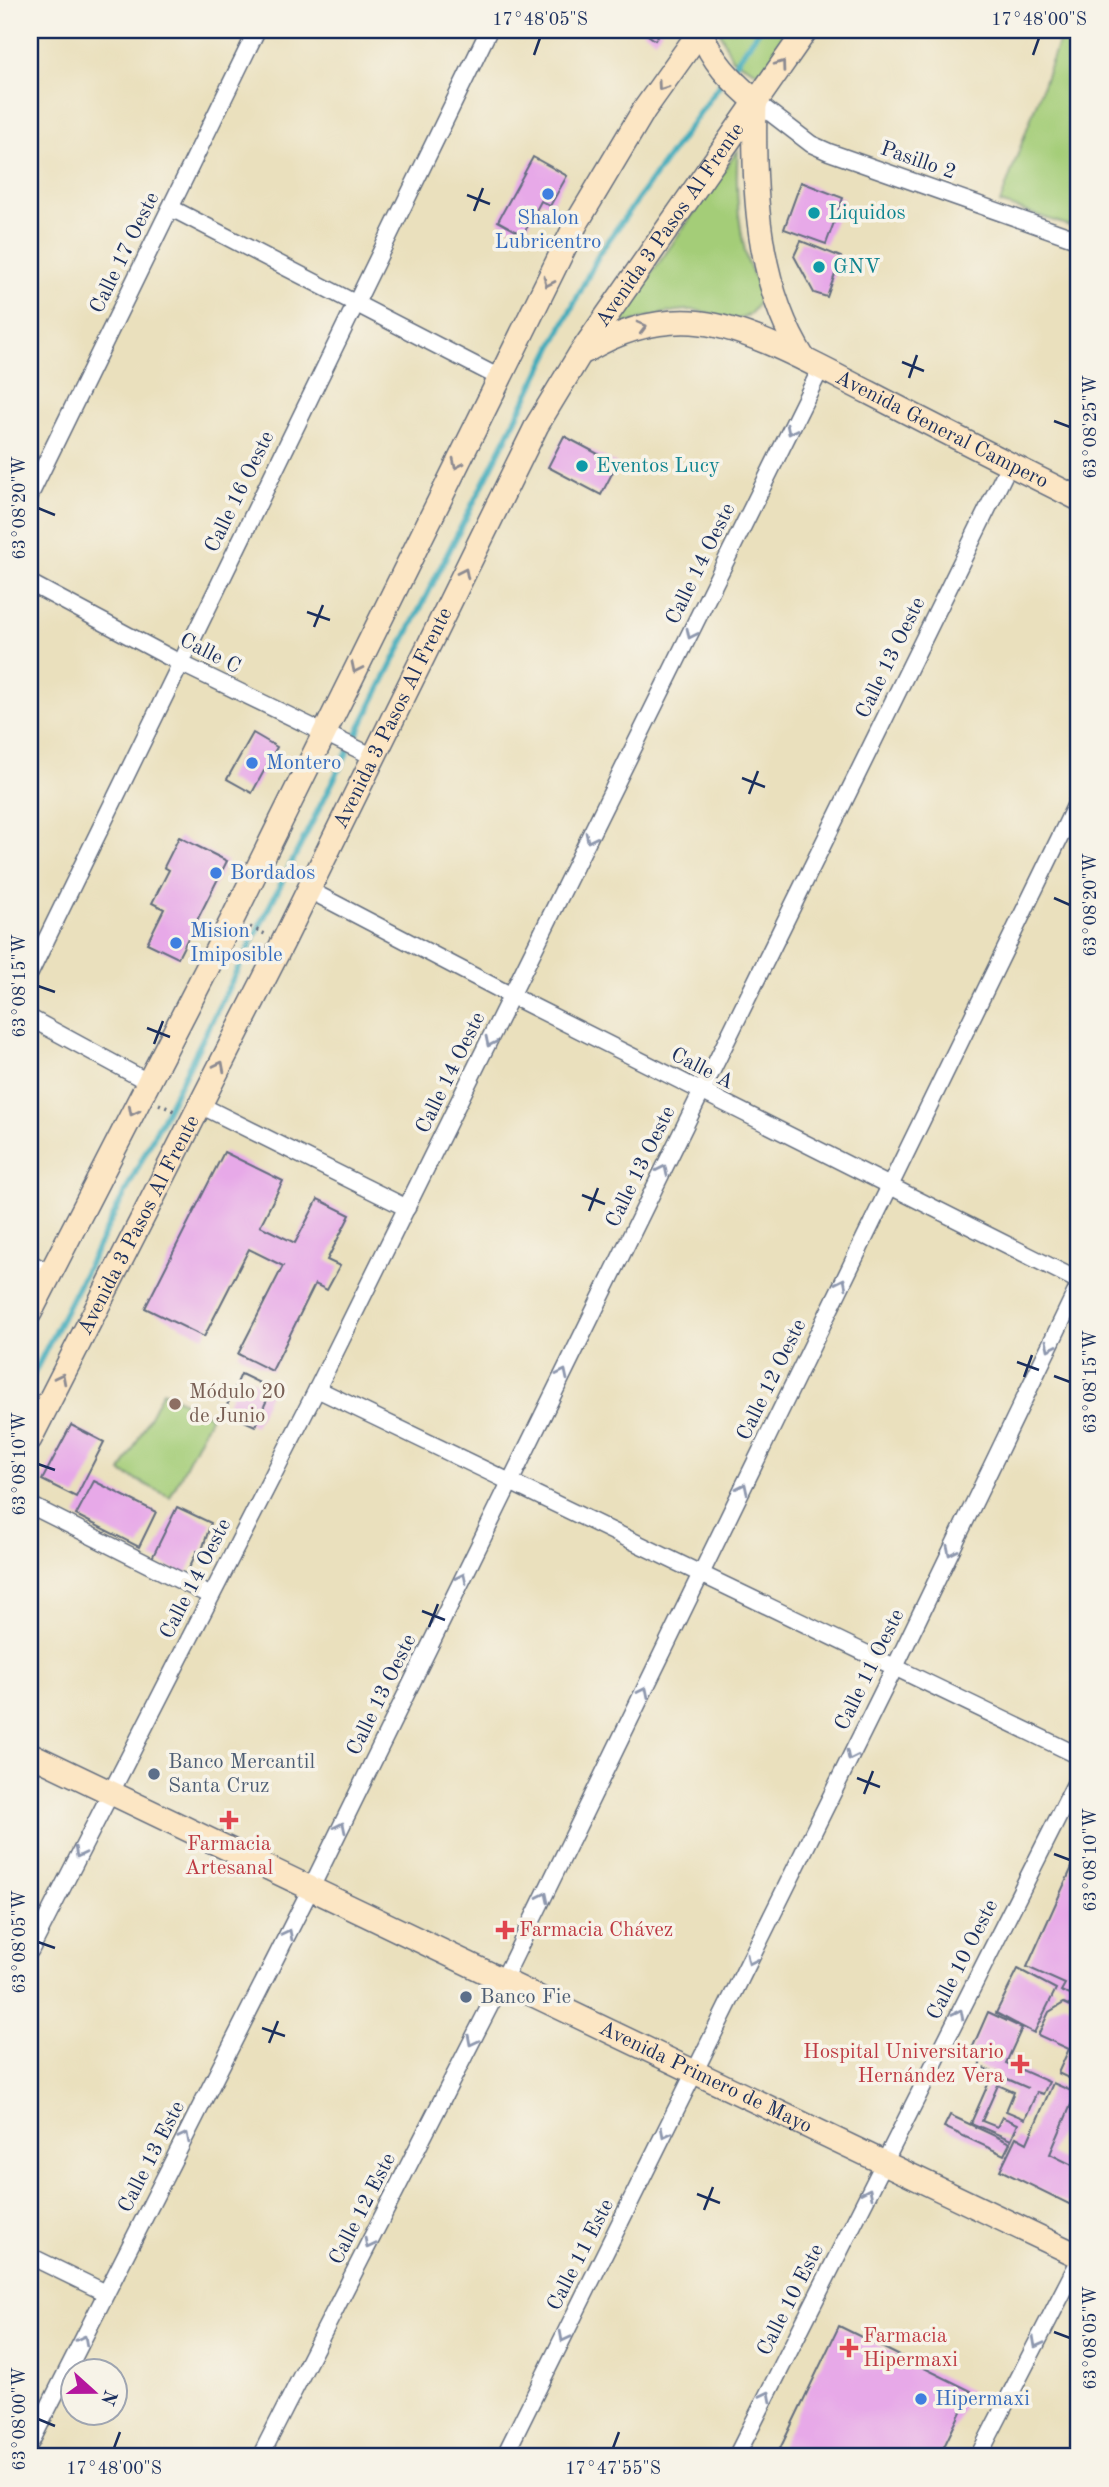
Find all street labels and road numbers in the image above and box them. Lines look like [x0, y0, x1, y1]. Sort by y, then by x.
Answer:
street label: Avenida 3 Pasos Al Frente [592, 119, 748, 331]
street label: Pasillo 2 [878, 138, 958, 184]
street label: Calle 17 Oeste [87, 189, 163, 317]
street label: Avenida General Campero [832, 367, 1052, 492]
street label: Calle 16 Oeste [202, 428, 278, 556]
street label: Calle 14 Oeste [663, 500, 739, 628]
street label: Calle 13 Oeste [853, 594, 929, 722]
street label: Avenida 3 Pasos Al Frente [330, 604, 456, 832]
street label: Calle C [176, 630, 244, 678]
street label: Calle 14 Oeste [413, 1009, 489, 1137]
street label: Calle A [667, 1044, 737, 1094]
street label: Calle 13 Oeste [603, 1103, 679, 1231]
street label: Avenida 3 Pasos Al Frente [74, 1112, 203, 1338]
street label: Calle 12 Oeste [734, 1316, 810, 1444]
street label: Calle 14 Oeste [157, 1515, 235, 1643]
street label: Calle 11 Oeste [832, 1606, 908, 1734]
street label: Calle 13 Oeste [344, 1631, 420, 1759]
street label: Calle 10 Oeste [924, 1896, 1002, 2024]
street label: Avenida Primero de Mayo [596, 2017, 815, 2137]
street label: Calle 13 Este [115, 2098, 189, 2216]
street label: Calle 12 Este [326, 2150, 400, 2268]
street label: Calle 11 Este [544, 2196, 618, 2314]
street label: Calle 10 Este [754, 2241, 828, 2359]

